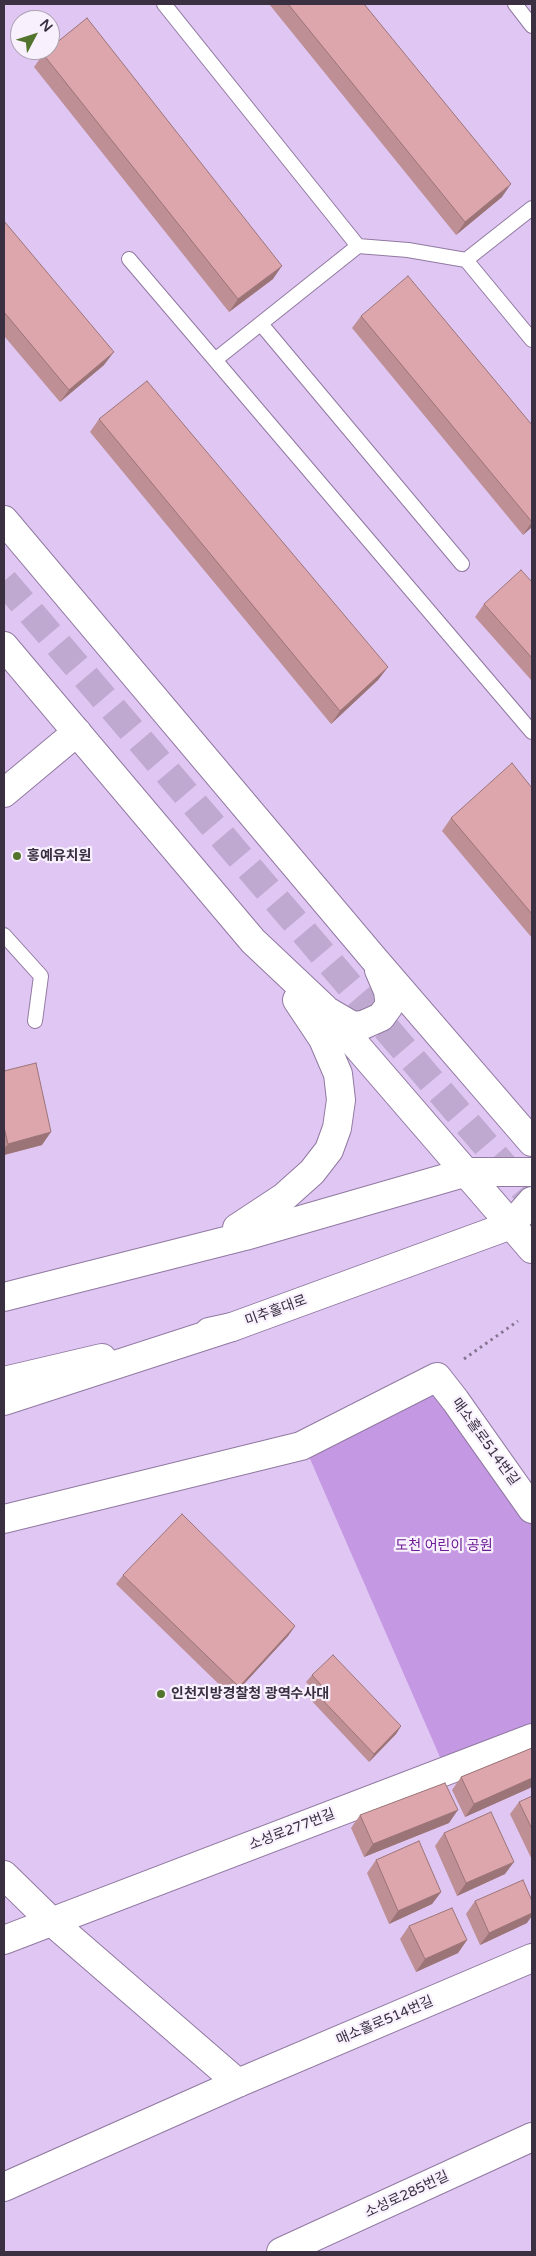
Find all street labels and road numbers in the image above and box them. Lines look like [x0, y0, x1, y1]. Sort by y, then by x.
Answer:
street label: 미추홀대로 [243, 1292, 309, 1330]
street label: 매소홀로514번길 [448, 1395, 522, 1489]
street label: 소성로277번길 [247, 1806, 337, 1854]
street label: 매소홀로514번길 [334, 1993, 436, 2049]
street label: 소성로285번길 [362, 2168, 452, 2222]

